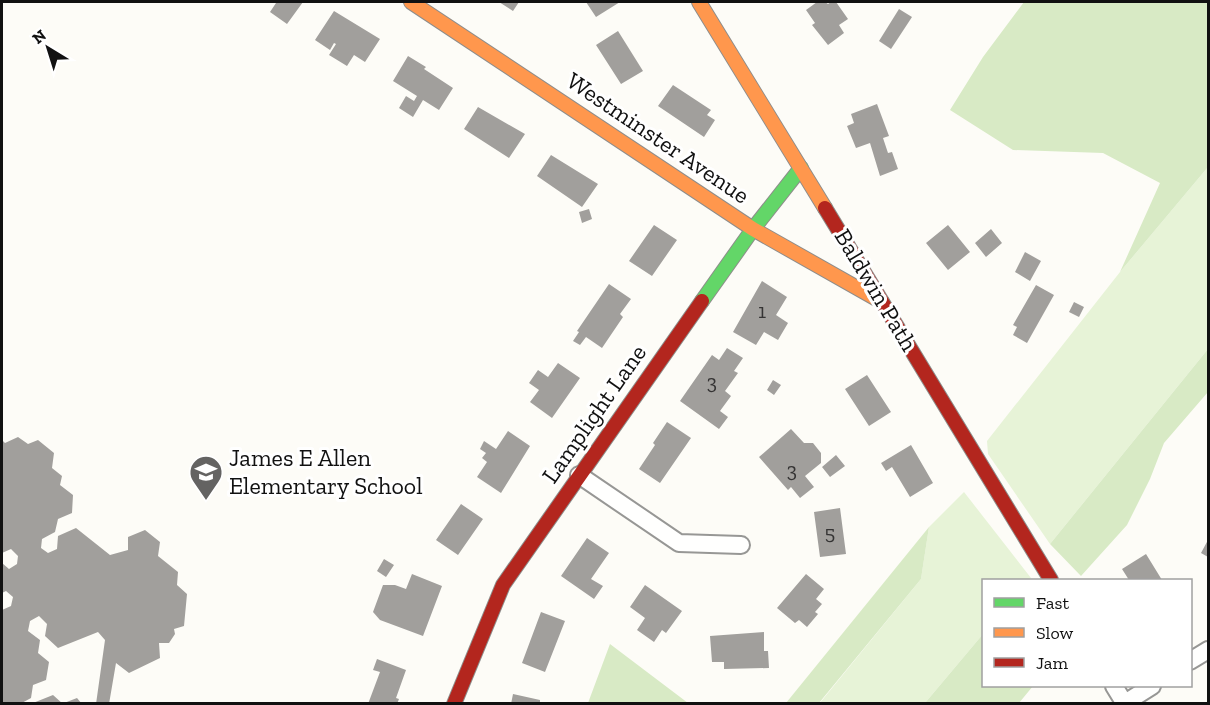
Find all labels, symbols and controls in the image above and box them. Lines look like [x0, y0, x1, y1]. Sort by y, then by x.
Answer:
north arrow [18, 18, 78, 78]
text: N [28, 25, 50, 48]
street label: Westminster Avenue [561, 66, 755, 210]
street label: Baldwin Path [829, 223, 925, 357]
house number: 1 [758, 298, 766, 323]
street label: Lamplight Lane [535, 339, 652, 489]
house number: 3 [707, 369, 717, 394]
place label: James E Allen Elementary School [229, 443, 423, 500]
school or university icon: James E Allen Elementary School [188, 454, 224, 501]
house number: 3 [787, 457, 797, 482]
house number: 5 [825, 520, 835, 545]
legend [982, 579, 1192, 687]
text: Fast [1036, 592, 1069, 614]
text: Slow [1036, 622, 1073, 644]
text: Jam [1036, 652, 1068, 674]

